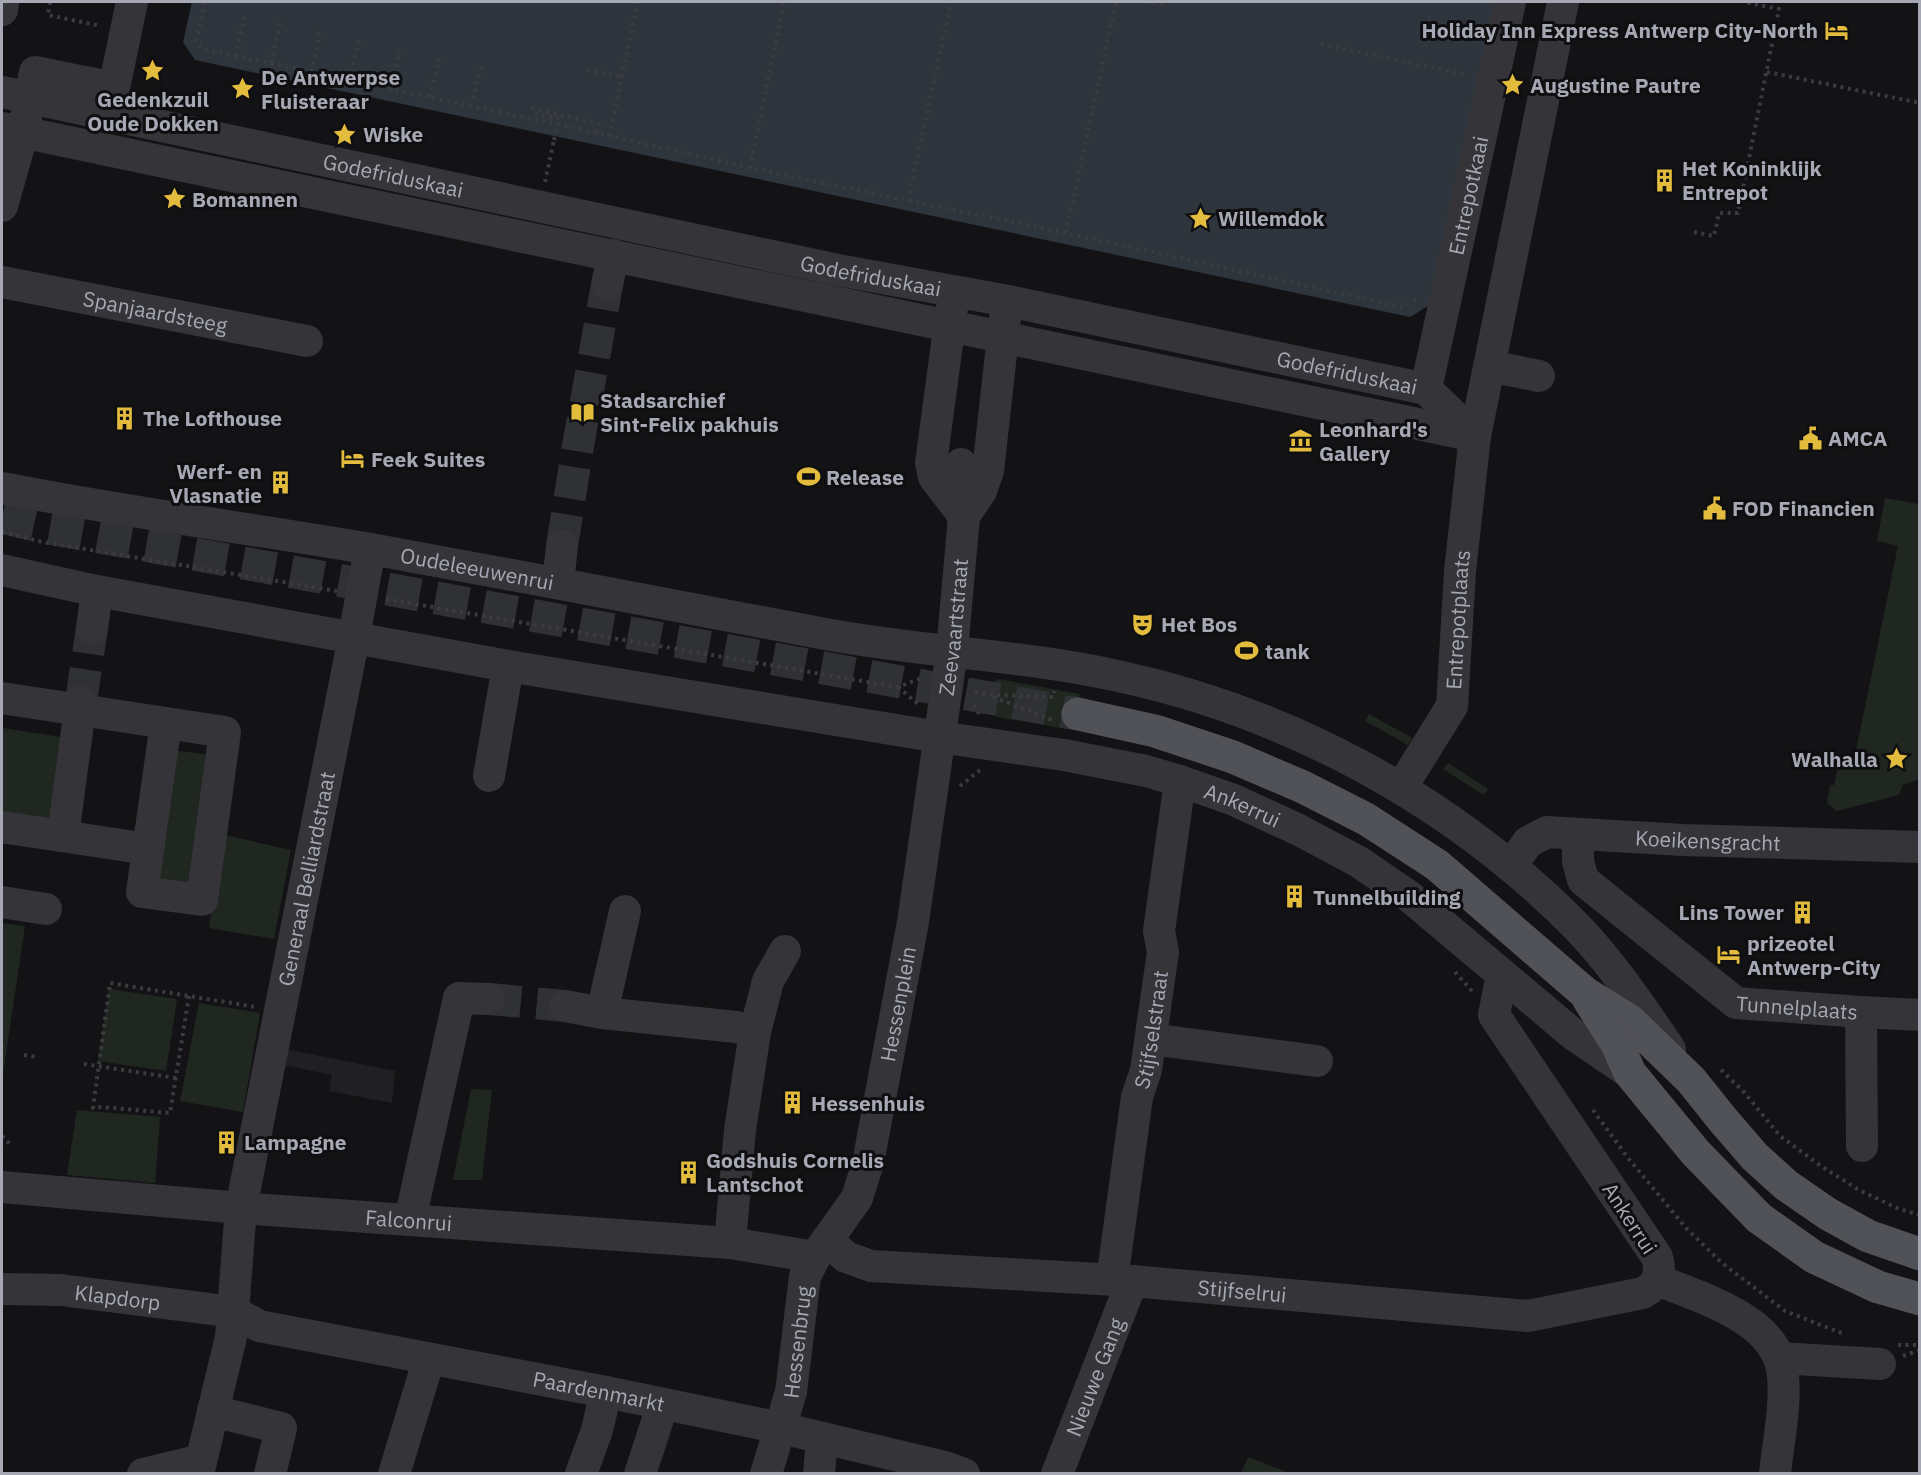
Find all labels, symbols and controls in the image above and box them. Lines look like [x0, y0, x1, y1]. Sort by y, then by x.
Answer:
place label: Holiday Inn Express Antwerp City-North [1422, 16, 1818, 44]
hotel icon: Holiday Inn Express Antwerp City-North [1823, 17, 1849, 43]
place icon: Gedenkzuil Oude Dokken [140, 58, 166, 84]
place label: De Antwerpse Fluisteraar [261, 63, 400, 115]
place label: Augustine Pautre [1530, 71, 1701, 99]
place icon: Augustine Pautre [1499, 72, 1525, 98]
place icon: De Antwerpse Fluisteraar [230, 76, 256, 102]
place label: Gedenkzuil Oude Dokken [87, 85, 219, 137]
place label: Wiske [363, 120, 424, 148]
place icon: Wiske [332, 121, 358, 147]
street label: Entrepotkaai [1442, 134, 1494, 257]
street label: Godefriduskaai [320, 147, 466, 204]
place label: Het Koninklijk Entrepot [1682, 154, 1822, 206]
building icon: Het Koninklijk Entrepot [1651, 167, 1677, 193]
place label: Bomannen [192, 185, 298, 213]
place icon: Bomannen [161, 186, 187, 212]
place label: Willemdok [1218, 204, 1325, 232]
place icon: Willemdok [1187, 205, 1213, 231]
street label: Godefriduskaai [798, 248, 944, 303]
street label: Spanjaardsteeg [81, 284, 230, 339]
street label: Godefriduskaai [1274, 344, 1420, 401]
place label: Stadsarchief Sint-Felix pakhuis [600, 386, 779, 438]
library icon: Stadsarchief Sint-Felix pakhuis [569, 399, 595, 425]
place label: The Lofthouse [143, 404, 282, 432]
building icon: The Lofthouse [112, 405, 138, 431]
place label: Leonhard's Gallery [1319, 415, 1428, 467]
place label: AMCA [1828, 424, 1887, 452]
public building icon: AMCA [1797, 425, 1823, 451]
museum icon: Leonhard's Gallery [1288, 428, 1314, 454]
place label: Feek Suites [371, 445, 485, 473]
hotel icon: Feek Suites [340, 446, 366, 472]
place label: Werf- en Vlasnatie [169, 457, 262, 509]
place label: Release [826, 463, 904, 491]
sports icon: Release [795, 464, 821, 490]
building icon: Werf- en Vlasnatie [267, 470, 293, 496]
place label: FOD Financien [1732, 494, 1875, 522]
public building icon: FOD Financien [1701, 495, 1727, 521]
street label: Oudeleeuwenrui [398, 541, 556, 597]
street label: Entrepotplaats [1439, 548, 1476, 690]
street label: Zeevaartstraat [932, 557, 974, 697]
place label: Het Bos [1161, 610, 1237, 638]
theatre icon: Het Bos [1130, 611, 1156, 637]
place label: tank [1265, 637, 1311, 665]
sports icon: tank [1234, 638, 1260, 664]
place label: Walhalla [1791, 745, 1878, 773]
place icon: Walhalla [1883, 746, 1909, 772]
street label: Generaal Belliardstraat [271, 769, 341, 988]
street label: Ankerrui [1201, 777, 1285, 834]
street label: Koeikensgracht [1634, 823, 1781, 857]
place label: Tunnelbuilding [1313, 883, 1461, 911]
building icon: Tunnelbuilding [1282, 884, 1308, 910]
place label: Lins Tower [1679, 898, 1785, 926]
building icon: Lins Tower [1789, 899, 1815, 925]
place label: prizeotel Antwerp-City [1747, 929, 1881, 981]
hotel icon: prizeotel Antwerp-City [1716, 942, 1742, 968]
street label: Hessenplein [873, 944, 922, 1064]
street label: Stijfselstraat [1127, 969, 1174, 1092]
street label: Tunnelplaats [1735, 989, 1859, 1026]
place label: Hessenhuis [811, 1089, 925, 1117]
building icon: Hessenhuis [780, 1090, 806, 1116]
place label: Lampagne [244, 1128, 347, 1156]
building icon: Lampagne [213, 1129, 239, 1155]
place label: Godshuis Cornelis Lantschot [706, 1146, 884, 1198]
building icon: Godshuis Cornelis Lantschot [675, 1159, 701, 1185]
street label: Ankerrui [1596, 1177, 1664, 1259]
street label: Falconrui [364, 1203, 453, 1237]
street label: Stijfselrui [1196, 1273, 1288, 1309]
street label: Klapdorp [73, 1278, 162, 1317]
street label: Hessenbrug [776, 1284, 818, 1400]
street label: Nieuwe Gang [1059, 1314, 1130, 1440]
street label: Paardenmarkt [531, 1364, 667, 1418]

